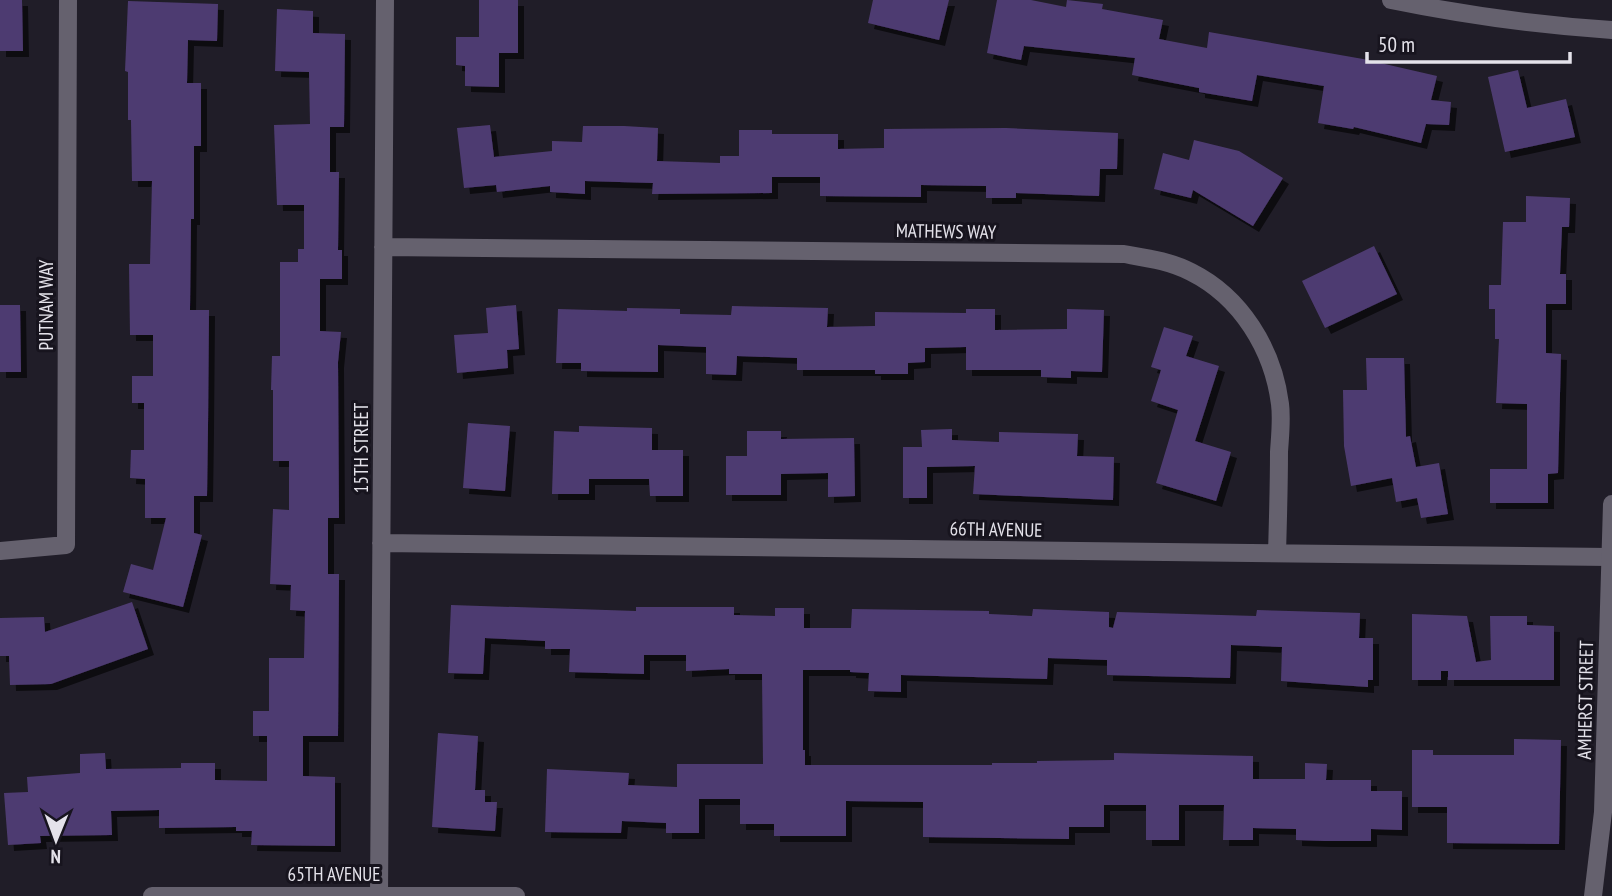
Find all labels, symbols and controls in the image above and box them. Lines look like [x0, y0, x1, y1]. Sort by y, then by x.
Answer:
scale bar [1367, 21, 1570, 65]
text: 50 m [1378, 31, 1415, 58]
street label: MATHEWS WAY [896, 218, 997, 244]
street label: PUTNAM WAY [34, 259, 58, 350]
street label: 15TH STREET [349, 402, 373, 493]
street label: 66TH AVENUE [949, 516, 1043, 542]
street label: AMHERST STREET [1572, 640, 1598, 760]
north arrow [21, 805, 91, 875]
text: N [50, 845, 61, 869]
street label: 65TH AVENUE [288, 862, 380, 886]

